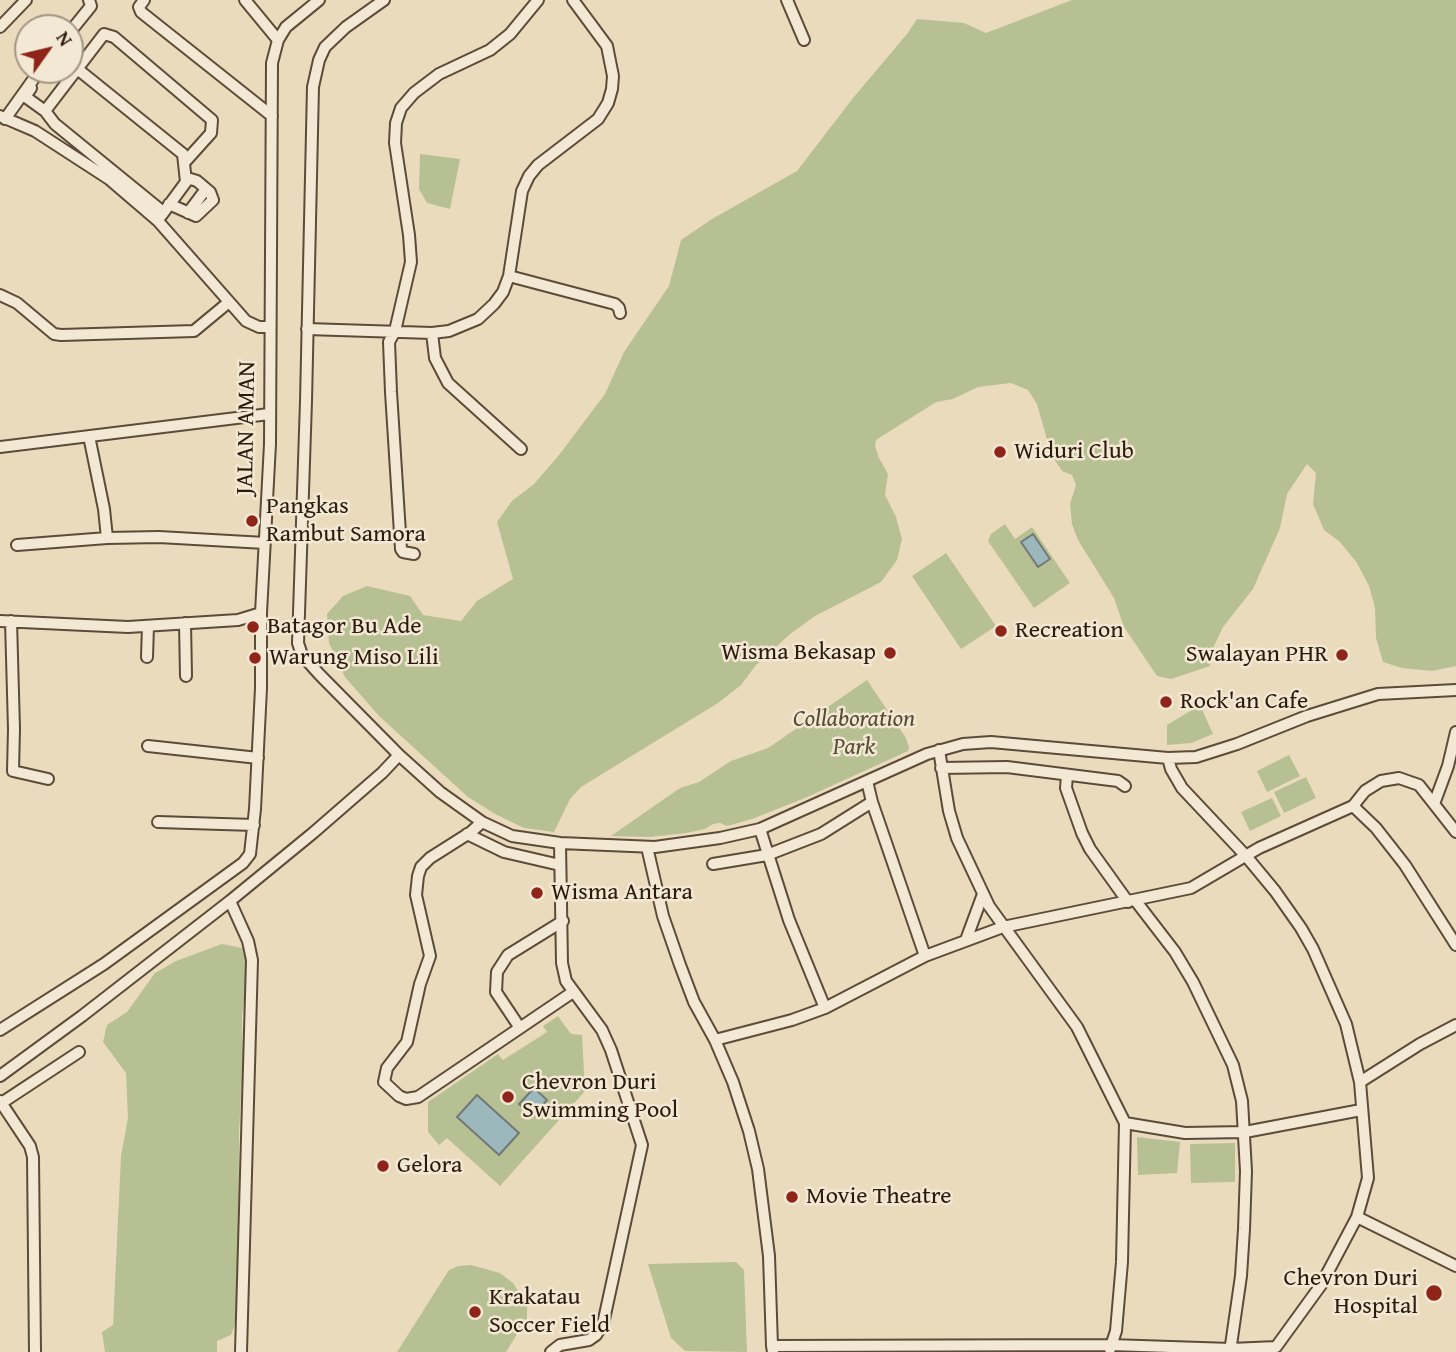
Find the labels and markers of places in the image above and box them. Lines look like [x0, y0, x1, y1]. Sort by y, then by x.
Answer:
place label: Widuri Club [1014, 438, 1134, 466]
marker: Widuri Club [992, 444, 1008, 460]
place label: Pangkas Rambut Samora [266, 493, 426, 549]
marker: Pangkas Rambut Samora [244, 513, 260, 529]
place label: Batagor Bu Ade [267, 613, 422, 641]
place label: Recreation [1015, 617, 1124, 645]
marker: Batagor Bu Ade [245, 619, 261, 635]
marker: Recreation [993, 623, 1009, 639]
place label: Wisma Bekasap [721, 639, 876, 667]
place label: Swalayan PHR [1186, 641, 1328, 669]
place label: Warung Miso Lili [269, 644, 439, 672]
marker: Wisma Bekasap [882, 645, 898, 661]
marker: Swalayan PHR [1334, 647, 1350, 663]
marker: Warung Miso Lili [247, 650, 263, 666]
place label: Rock'an Cafe [1180, 688, 1308, 716]
marker: Rock'an Cafe [1158, 694, 1174, 710]
place label: Wisma Antara [551, 879, 693, 907]
marker: Wisma Antara [529, 885, 545, 901]
place label: Chevron Duri Swimming Pool [522, 1069, 678, 1125]
marker: Chevron Duri Swimming Pool [500, 1089, 516, 1105]
place label: Gelora [397, 1152, 462, 1180]
marker: Gelora [375, 1158, 391, 1174]
place label: Movie Theatre [806, 1183, 951, 1211]
marker: Movie Theatre [784, 1189, 800, 1205]
place label: Chevron Duri Hospital [1284, 1265, 1418, 1321]
marker: Chevron Duri Hospital [1424, 1283, 1444, 1303]
place label: Krakatau Soccer Field [489, 1284, 610, 1340]
marker: Krakatau Soccer Field [467, 1304, 483, 1320]

